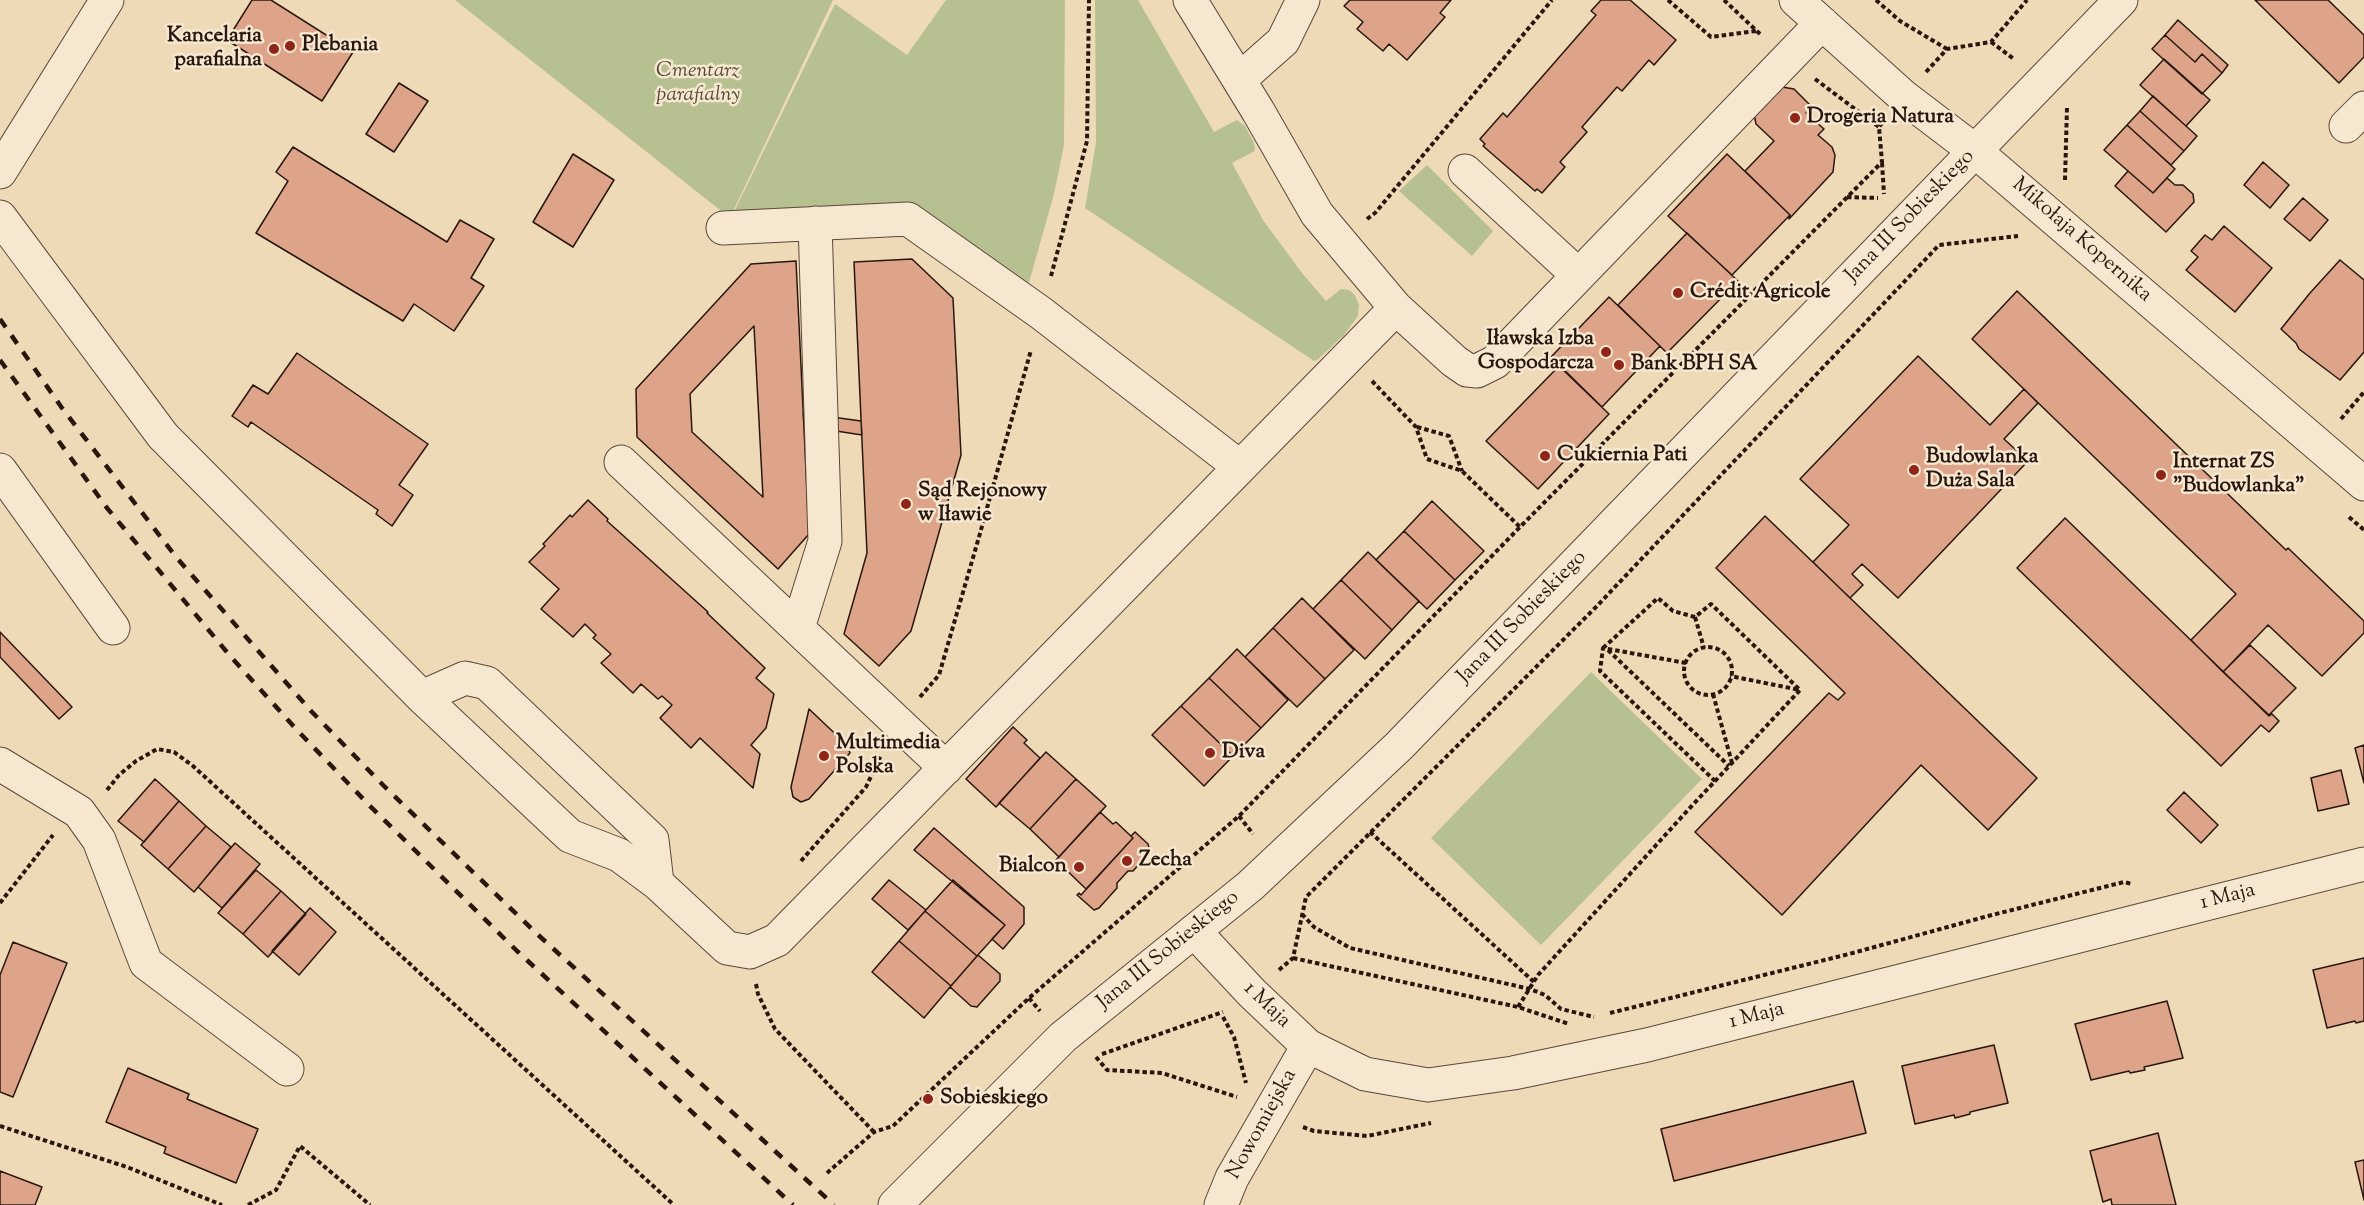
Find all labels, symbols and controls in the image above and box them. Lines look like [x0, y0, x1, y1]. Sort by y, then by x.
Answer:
place label: Kancelaria parafialna [167, 24, 262, 74]
place label: Plebania [302, 33, 378, 59]
marker: Plebania [283, 39, 297, 53]
marker: Kancelaria parafialna [267, 42, 281, 56]
park label: Cmentarz parafialny [656, 59, 740, 109]
place label: Drogeria Natura [1807, 105, 1954, 131]
marker: Drogeria Natura [1788, 111, 1802, 125]
street label: Jana III Sobieskiego [1841, 145, 1981, 289]
street label: Mikołaja Kopernika [2006, 173, 2156, 309]
place label: Crédit Agricole [1690, 280, 1831, 306]
marker: Crédit Agricole [1671, 286, 1685, 300]
place label: Iławska Izba Gospodarcza [1478, 327, 1594, 377]
marker: Iławska Izba Gospodarcza [1599, 345, 1613, 359]
place label: Bank BPH SA [1631, 352, 1757, 378]
marker: Bank BPH SA [1612, 358, 1626, 372]
place label: Cukiernia Pati [1557, 443, 1687, 469]
place label: Budowlanka Duża Sala [1926, 445, 2039, 495]
marker: Cukiernia Pati [1538, 449, 1552, 463]
place label: Internat ZS "Budowlanka" [2173, 450, 2305, 500]
marker: Budowlanka Duża Sala [1907, 463, 1921, 477]
marker: Internat ZS "Budowlanka" [2154, 468, 2168, 482]
place label: Sąd Rejonowy w Iławie [918, 479, 1047, 529]
marker: Sąd Rejonowy w Iławie [899, 497, 913, 511]
street label: Jana III Sobieskiego [1453, 546, 1593, 690]
place label: Multimedia Polska [836, 731, 940, 781]
place label: Diva [1222, 740, 1265, 766]
marker: Diva [1203, 746, 1217, 760]
marker: Multimedia Polska [817, 749, 831, 763]
place label: Zecha [1139, 848, 1192, 874]
place label: Bialcon [999, 854, 1067, 880]
marker: Zecha [1120, 854, 1134, 868]
marker: Bialcon [1072, 860, 1086, 874]
street label: 1 Maja [2198, 879, 2258, 917]
street label: Jana III Sobieskiego [1093, 886, 1245, 1016]
street label: 1 Maja [1237, 978, 1295, 1034]
street label: 1 Maja [1727, 998, 1787, 1036]
street label: Nowomiejska [1222, 1066, 1304, 1184]
place label: Sobieskiego [940, 1086, 1048, 1112]
marker: Sobieskiego [921, 1092, 935, 1106]

